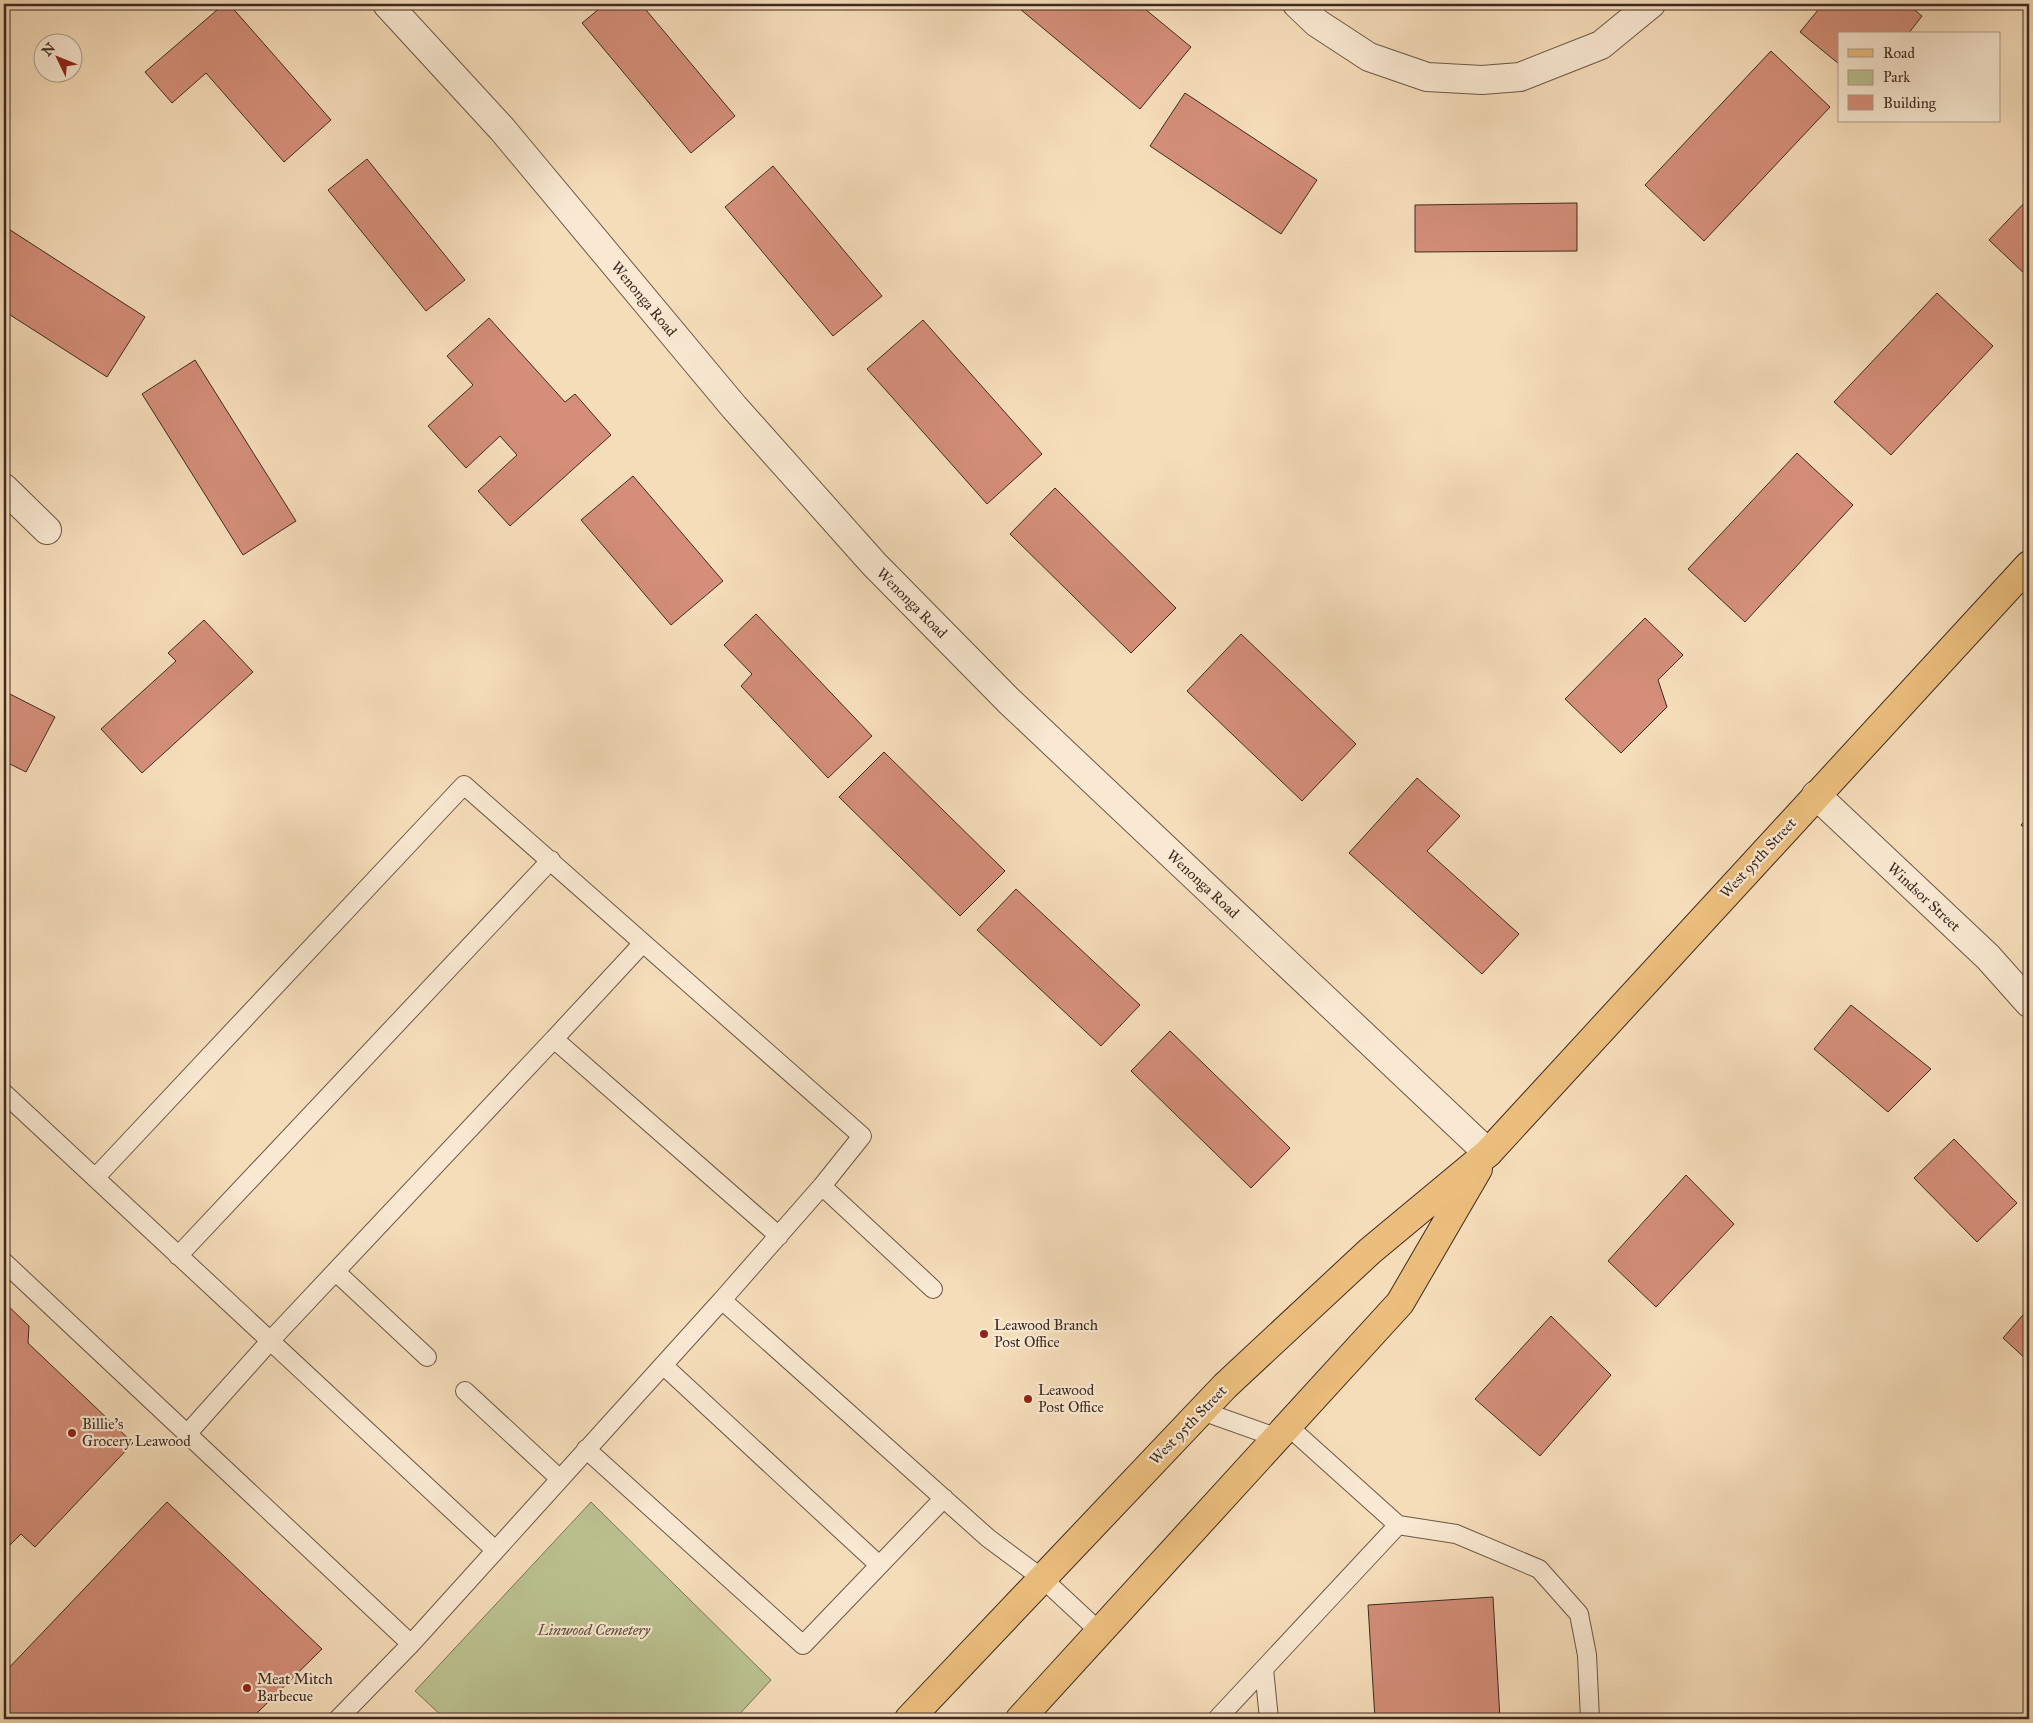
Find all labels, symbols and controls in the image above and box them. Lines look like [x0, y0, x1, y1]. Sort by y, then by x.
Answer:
north arrow [32, 32, 82, 82]
legend [1838, 32, 2000, 122]
text: N [39, 39, 59, 60]
text: Road [1883, 44, 1915, 62]
text: Park [1883, 68, 1910, 86]
text: Building [1883, 94, 1937, 112]
street label: Wenonga Road [607, 258, 681, 340]
street label: Wenonga Road [873, 564, 951, 642]
street label: West 95th Street [1716, 814, 1800, 902]
street label: Wenonga Road [1163, 846, 1243, 922]
street label: Windsor Street [1884, 859, 1965, 936]
place label: Leawood Branch Post Office [994, 1316, 1099, 1351]
marker: Leawood Branch Post Office [978, 1328, 990, 1340]
place label: Leawood Post Office [1038, 1381, 1104, 1416]
street label: West 95th Street [1146, 1381, 1231, 1468]
marker: Leawood Post Office [1022, 1393, 1034, 1405]
place label: Billie's Grocery Leawood [82, 1415, 191, 1450]
marker: Billie's Grocery Leawood [66, 1427, 78, 1439]
park label: Linwood Cemetery [537, 1621, 652, 1639]
place label: Meat Mitch Barbecue [257, 1670, 334, 1705]
marker: Meat Mitch Barbecue [241, 1682, 253, 1694]

